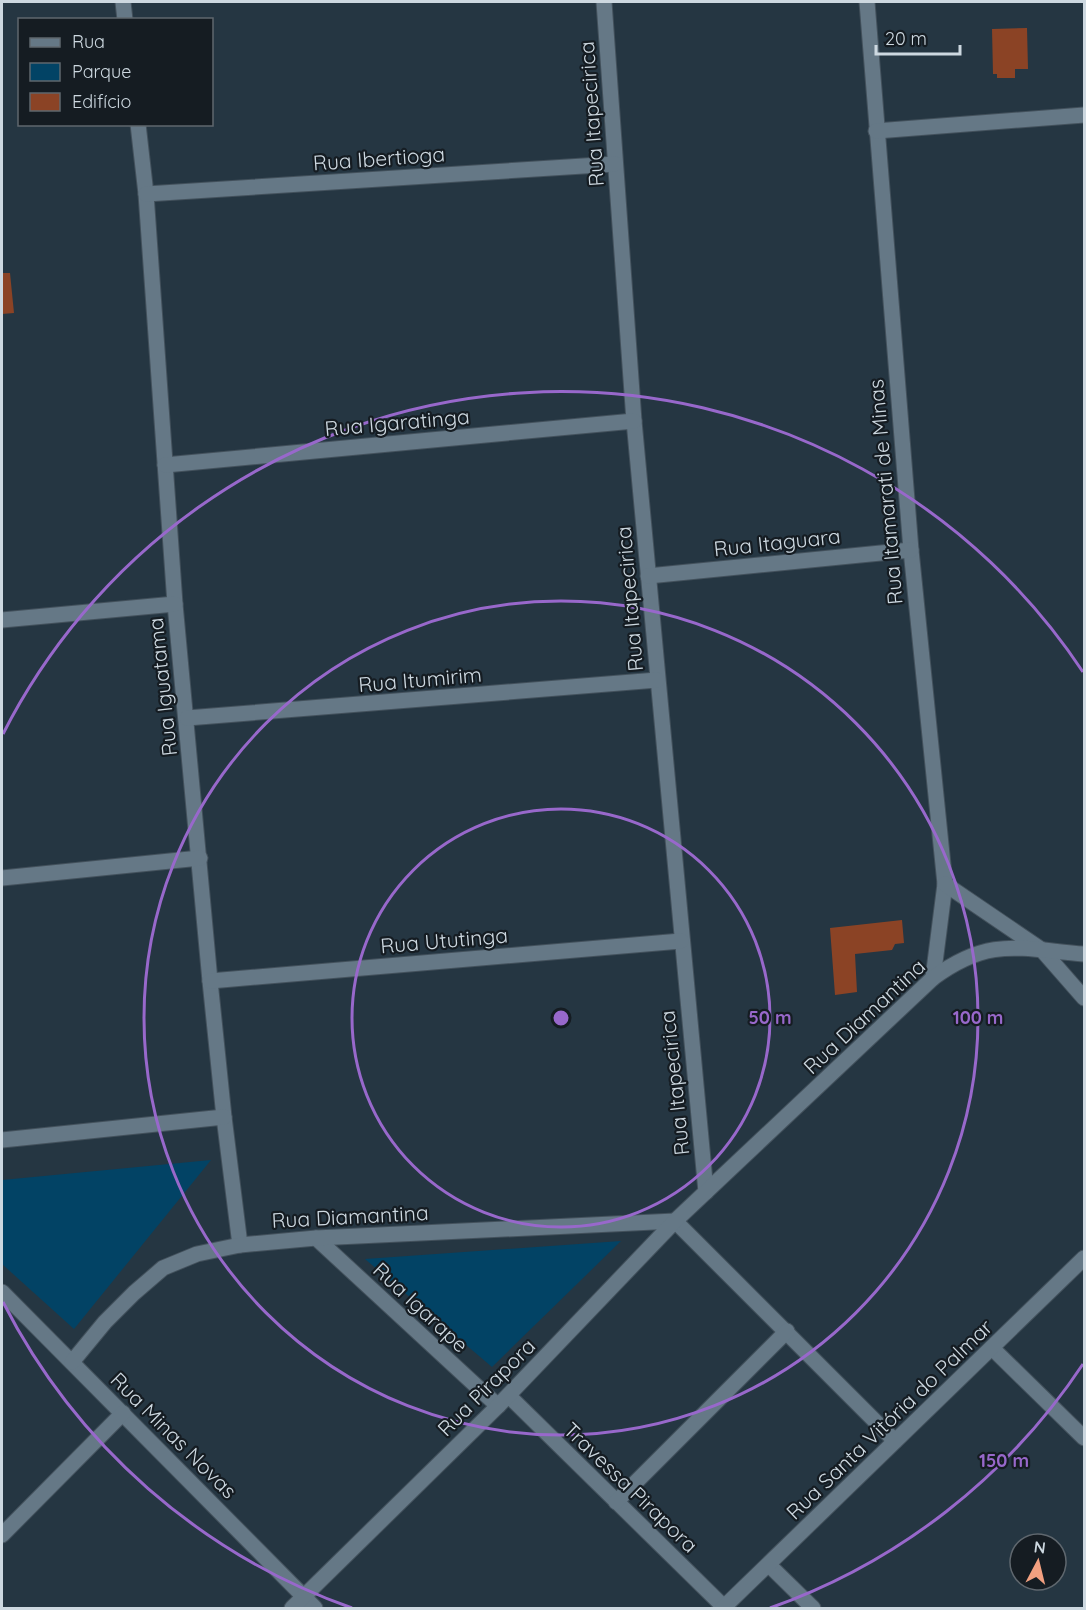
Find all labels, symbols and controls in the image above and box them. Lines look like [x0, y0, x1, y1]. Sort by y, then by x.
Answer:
legend [18, 18, 213, 126]
scale bar [876, 18, 960, 56]
text: 20 m [885, 27, 927, 50]
text: Rua [72, 30, 105, 53]
street label: Rua Itapecirica [573, 41, 609, 187]
text: Parque [72, 60, 131, 83]
text: Edifício [72, 90, 131, 113]
street label: Rua Ibertioga [312, 140, 446, 176]
street label: Rua Itamarati de Minas [862, 378, 908, 606]
street label: Rua Igaratinga [324, 403, 470, 441]
street label: Rua Itaguara [712, 522, 842, 562]
street label: Rua Itapecirica [610, 525, 648, 673]
street label: Rua Iguatama [142, 617, 182, 757]
street label: Rua Itumirim [357, 661, 483, 697]
street label: Rua Ututinga [379, 921, 509, 959]
street label: Rua Diamantina [798, 953, 930, 1079]
text: 50 m [748, 1006, 792, 1029]
text: 100 m [953, 1006, 1003, 1029]
centre of rings [551, 1008, 571, 1028]
street label: Rua Itapecirica [653, 1009, 695, 1157]
street label: Rua Diamantina [271, 1199, 429, 1233]
street label: Rua Igarape [368, 1256, 474, 1358]
street label: Rua Santa Vitória do Palmar [780, 1313, 998, 1525]
street label: Rua Pirapora [432, 1333, 540, 1441]
street label: Rua Minas Novas [105, 1366, 243, 1504]
street label: Travessa Pirapora [558, 1416, 704, 1558]
text: 150 m [979, 1449, 1029, 1472]
north arrow [1008, 1532, 1068, 1592]
text: N [1033, 1536, 1047, 1558]

